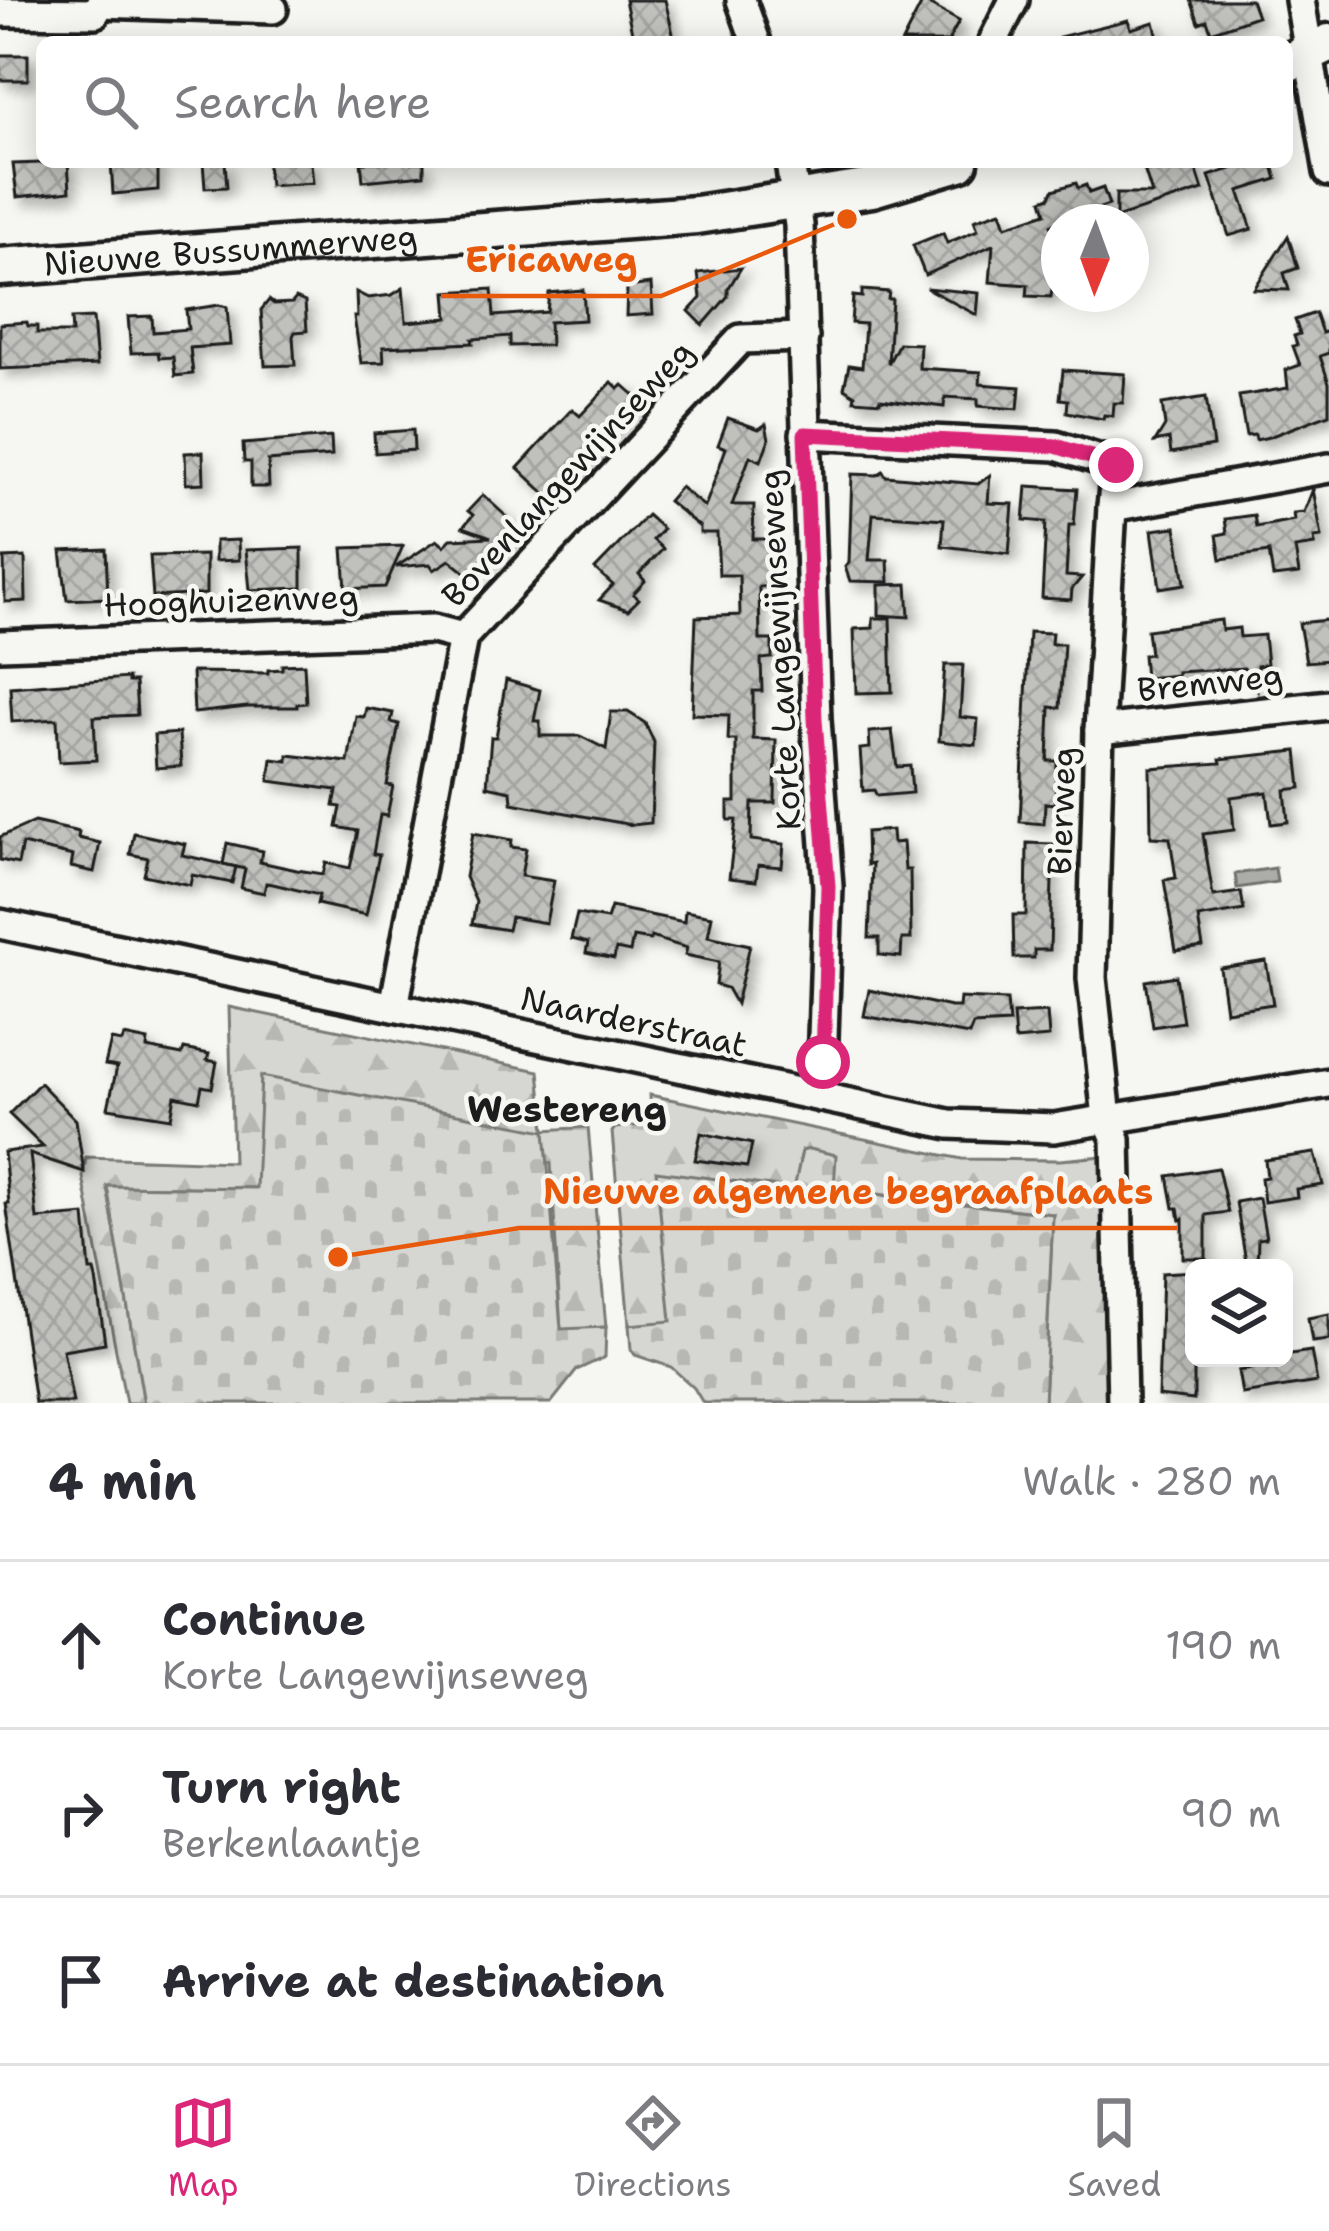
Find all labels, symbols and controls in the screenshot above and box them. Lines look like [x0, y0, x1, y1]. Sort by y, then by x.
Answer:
search box [36, 36, 1293, 168]
icon: search [78, 69, 144, 135]
text: Search here [174, 72, 431, 132]
north arrow [1041, 204, 1149, 312]
street label: Nieuwe Bussummerweg [42, 214, 419, 287]
callout: Ericaweg [441, 224, 661, 296]
text: Ericaweg [465, 235, 637, 284]
street label: Bovenlangewijnseweg [431, 330, 703, 617]
route end [1089, 438, 1143, 492]
street label: Korte Langewijnseweg [748, 468, 811, 831]
street label: Hooghuizenweg [103, 574, 359, 627]
street label: Bremweg [1135, 652, 1285, 713]
street label: Bierweg [1037, 746, 1086, 876]
street label: Naarderstraat [517, 976, 751, 1067]
route start [796, 1035, 850, 1089]
district label: Westereng [467, 1085, 667, 1134]
callout: Nieuwe algemene begraafplaats [519, 1156, 1177, 1228]
text: Nieuwe algemene begraafplaats [543, 1167, 1153, 1216]
map controls [1185, 1259, 1293, 1367]
button: layers [1185, 1259, 1293, 1367]
text: 4 min [48, 1447, 197, 1515]
text: Walk · 280 m [1022, 1455, 1281, 1507]
text: Continue [162, 1589, 366, 1649]
icon: ahead [48, 1612, 114, 1678]
text: 190 m [1165, 1619, 1281, 1671]
text: Korte Langewijnseweg [162, 1649, 589, 1701]
text: Turn right [162, 1757, 401, 1817]
icon: right [48, 1780, 114, 1846]
text: 90 m [1180, 1787, 1281, 1839]
text: Berkenlaantje [162, 1817, 422, 1869]
icon: arrive [48, 1948, 114, 2014]
text: Arrive at destination [162, 1951, 665, 2011]
tab: Map [168, 2090, 239, 2207]
tab: Directions [574, 2090, 732, 2207]
tab: Saved [1067, 2090, 1161, 2207]

